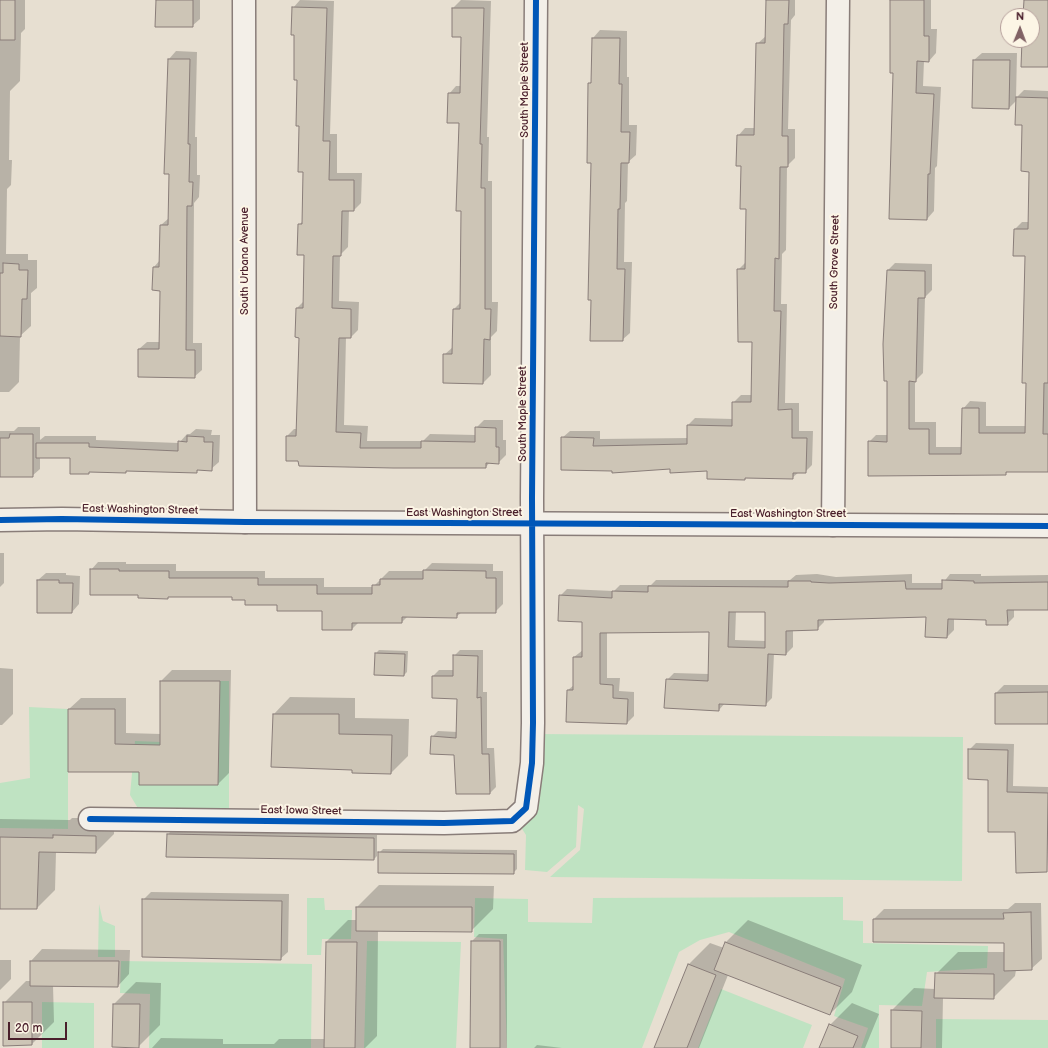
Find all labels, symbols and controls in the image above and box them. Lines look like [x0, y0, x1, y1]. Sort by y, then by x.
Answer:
north arrow [1000, 8, 1040, 48]
text: N [1016, 10, 1024, 23]
street label: South Maple Street [518, 42, 532, 138]
street label: South Urbana Avenue [238, 207, 252, 315]
street label: South Grove Street [828, 215, 842, 309]
street label: South Maple Street [516, 366, 530, 462]
street label: East Washington Street [82, 502, 198, 518]
street label: East Washington Street [406, 506, 522, 520]
street label: East Washington Street [730, 507, 846, 521]
street label: East Iowa Street [260, 804, 342, 818]
scale bar [10, 1014, 69, 1040]
text: 20 m [15, 1021, 42, 1036]

